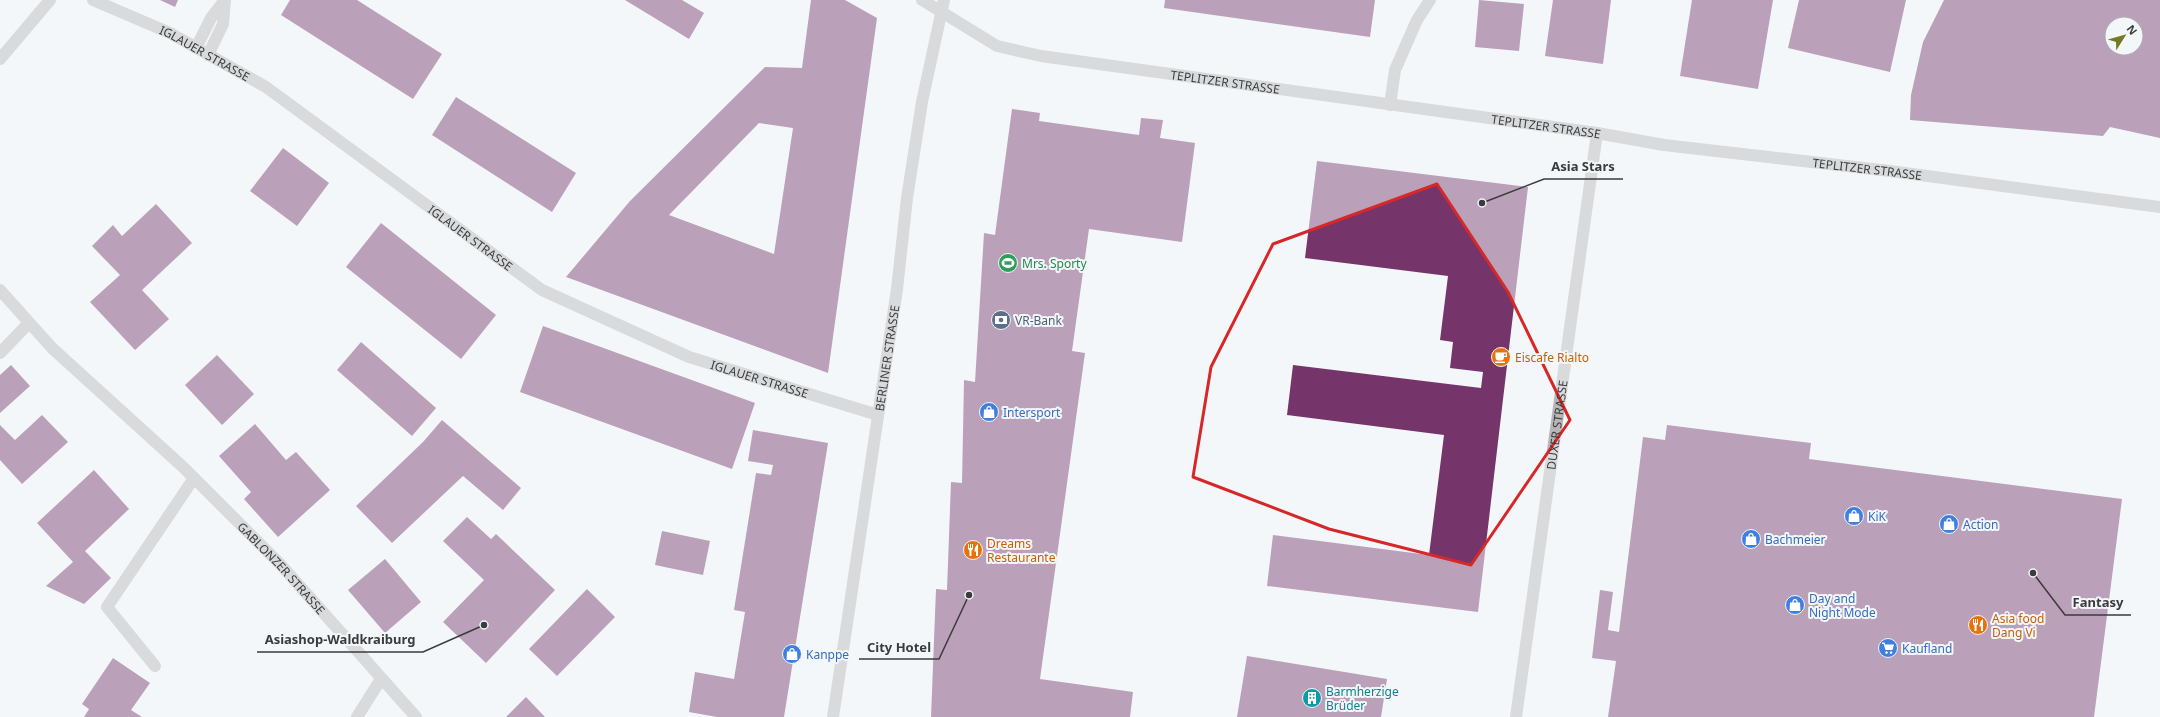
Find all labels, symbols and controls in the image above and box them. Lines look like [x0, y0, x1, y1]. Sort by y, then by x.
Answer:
north arrow [2104, 16, 2144, 56]
street label: IGLAUER STRASSE [157, 21, 253, 85]
text: N [2124, 22, 2141, 38]
street label: TEPLITZER STRASSE [1169, 66, 1281, 97]
street label: TEPLITZER STRASSE [1490, 110, 1602, 142]
callout: Asia Stars [1544, 154, 1623, 179]
street label: TEPLITZER STRASSE [1811, 154, 1923, 184]
text: Asia Stars [1551, 157, 1615, 175]
street label: IGLAUER STRASSE [425, 201, 516, 274]
sports icon: Mrs. Sporty [997, 252, 1019, 274]
place label: Mrs. Sporty [1022, 255, 1087, 272]
street label: BERLINER STRASSE [870, 304, 903, 412]
bank icon: VR-Bank [990, 309, 1012, 331]
place label: VR-Bank [1015, 312, 1062, 329]
cafe icon: Eiscafe Rialto [1490, 346, 1512, 368]
place label: Eiscafe Rialto [1515, 349, 1589, 366]
street label: IGLAUER STRASSE [709, 356, 811, 402]
street label: DUXER STRASSE [1542, 379, 1571, 471]
shop icon: Intersport [978, 401, 1000, 423]
place label: Intersport [1003, 404, 1061, 421]
shop icon: KiK [1843, 505, 1865, 527]
place label: KiK [1868, 508, 1887, 525]
shop icon: Action [1938, 513, 1960, 535]
place label: Action [1963, 516, 1999, 533]
street label: GABLONZER STRASSE [234, 518, 329, 618]
shop icon: Bachmeier [1740, 528, 1762, 550]
place label: Bachmeier [1765, 531, 1826, 548]
place label: Dreams Restaurante [987, 535, 1056, 566]
restaurant icon: Dreams Restaurante [962, 539, 984, 561]
place label: Day and Night Mode [1809, 590, 1876, 621]
callout: Fantasy [2065, 590, 2131, 615]
text: Fantasy [2073, 593, 2124, 611]
shop icon: Day and Night Mode [1784, 594, 1806, 616]
place label: Asia food Dang Vi [1992, 610, 2044, 641]
restaurant icon: Asia food Dang Vi [1967, 614, 1989, 636]
callout: Asiashop-Waldkraiburg [257, 627, 423, 652]
text: Asiashop-Waldkraiburg [265, 630, 415, 648]
callout: City Hotel [859, 634, 939, 659]
supermarket icon: Kaufland [1877, 637, 1899, 659]
text: City Hotel [867, 638, 931, 656]
place label: Kaufland [1902, 640, 1952, 657]
shop icon: Kanppe [781, 643, 803, 665]
place label: Kanppe [806, 646, 849, 663]
place label: Barmherzige Brüder [1326, 683, 1399, 714]
building icon: Barmherzige Brüder [1301, 687, 1323, 709]

